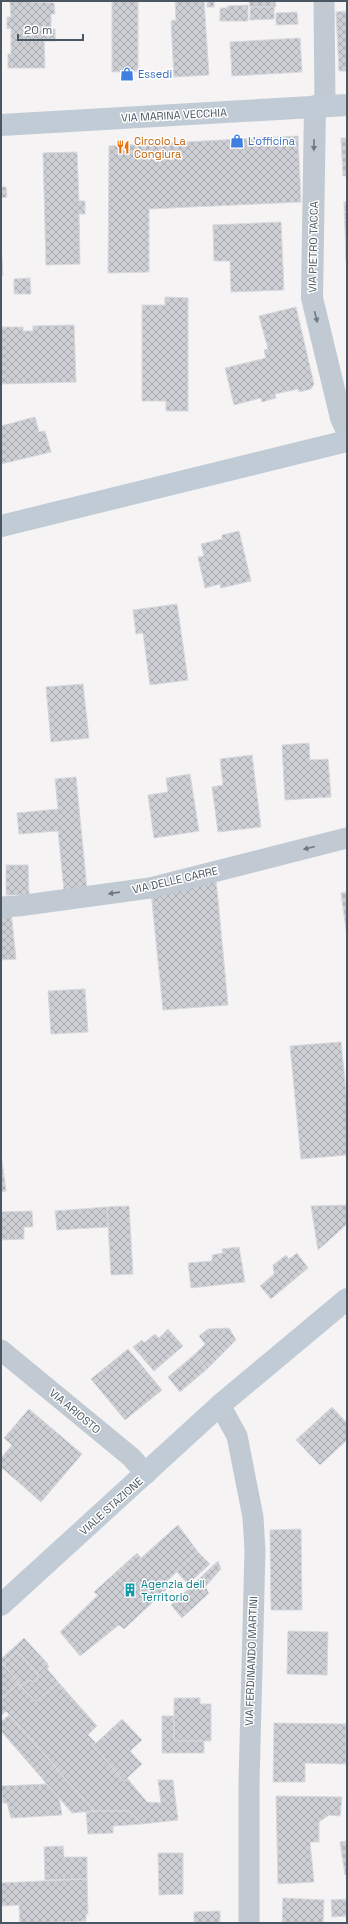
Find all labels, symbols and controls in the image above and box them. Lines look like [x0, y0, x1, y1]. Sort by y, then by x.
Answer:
scale bar [18, 16, 83, 42]
text: 20 m [24, 22, 52, 38]
shop icon: Essedi [119, 66, 135, 82]
place label: Essedi [138, 67, 172, 81]
street label: VIA MARINA VECCHIA [121, 105, 227, 125]
shop icon: L'officina [229, 133, 245, 149]
place label: Circolo La Congiura [134, 134, 186, 161]
place label: L'officina [248, 134, 296, 148]
restaurant icon: Circolo La Congiura [115, 139, 131, 155]
one-way arrow [311, 139, 317, 152]
street label: VIA PIETRO TACCA [305, 201, 321, 293]
one-way arrow [314, 311, 320, 323]
one-way arrow [303, 845, 315, 851]
street label: VIA DELLE CARRE [131, 863, 219, 897]
one-way arrow [108, 890, 121, 896]
street label: VIA ARIOSTO [46, 1385, 104, 1437]
street label: VIALE STAZIONE [76, 1474, 146, 1538]
place label: Agenzia dell Territorio [141, 1577, 205, 1604]
building icon: Agenzia dell Territorio [122, 1582, 138, 1598]
street label: VIA FERDINANDO MARTINI [242, 1596, 260, 1726]

